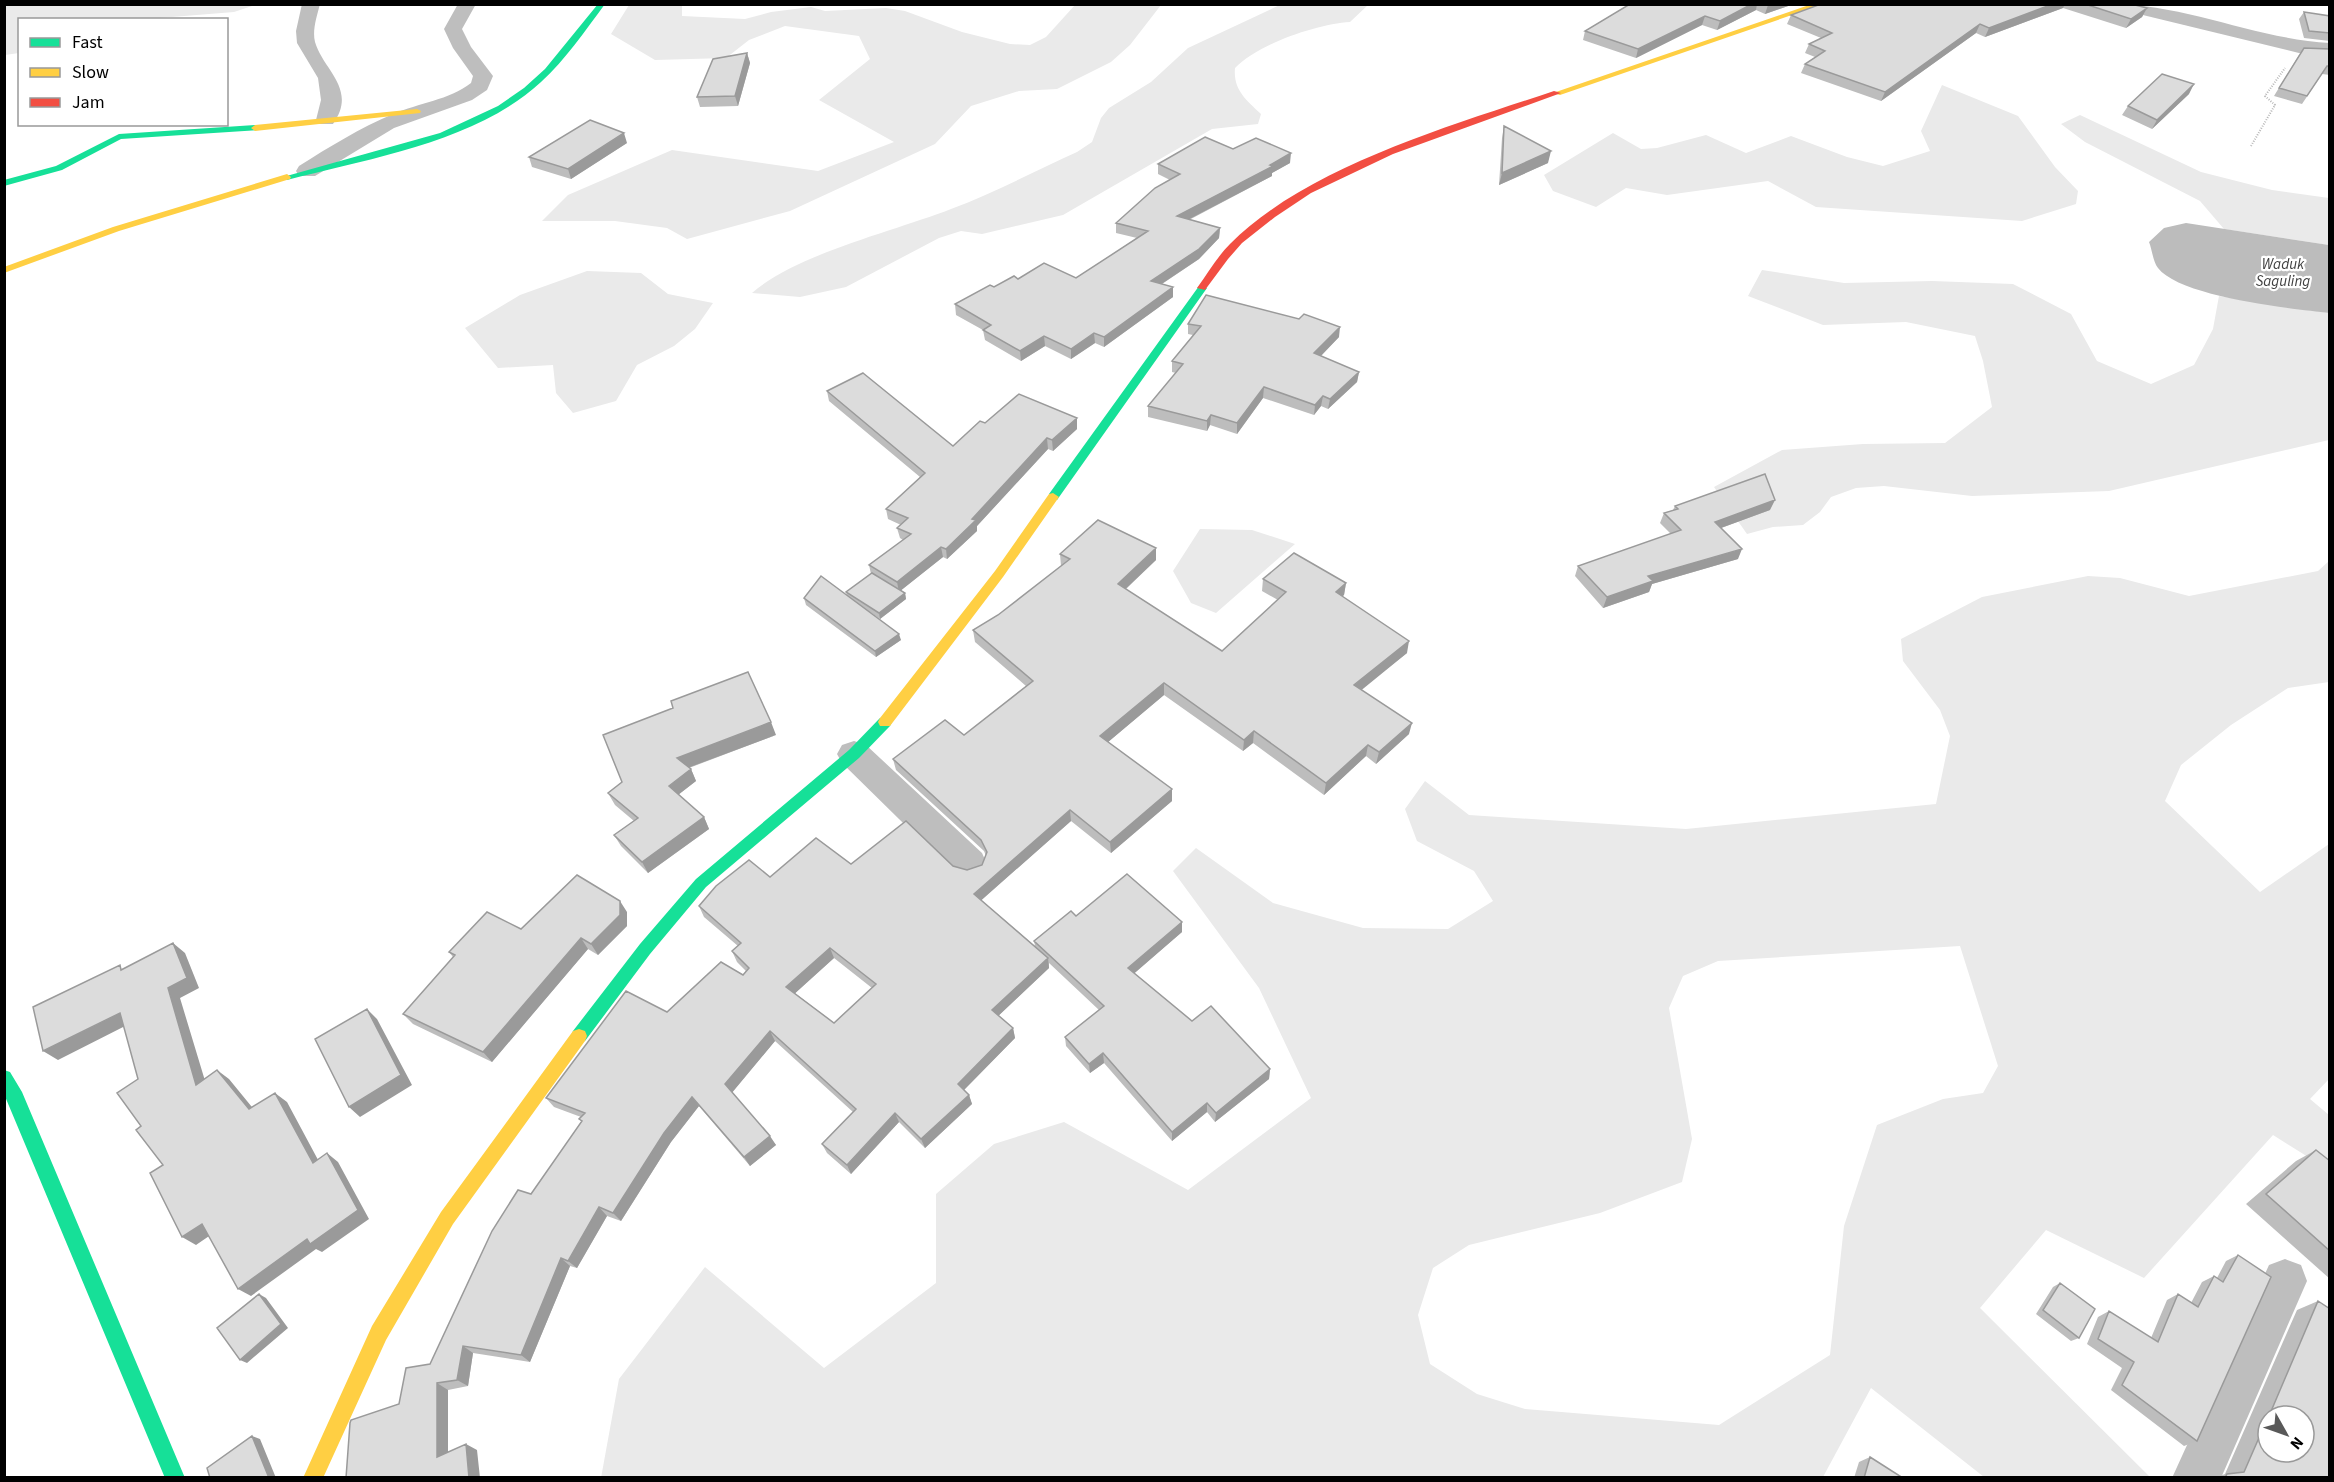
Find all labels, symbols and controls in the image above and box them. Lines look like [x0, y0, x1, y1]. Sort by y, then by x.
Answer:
legend [18, 18, 228, 126]
text: Fast [72, 30, 103, 55]
text: Slow [72, 60, 109, 85]
text: Jam [72, 90, 105, 115]
water label: Waduk Saguling [2256, 254, 2310, 292]
north arrow [2256, 1404, 2316, 1464]
text: N [2285, 1432, 2309, 1454]

